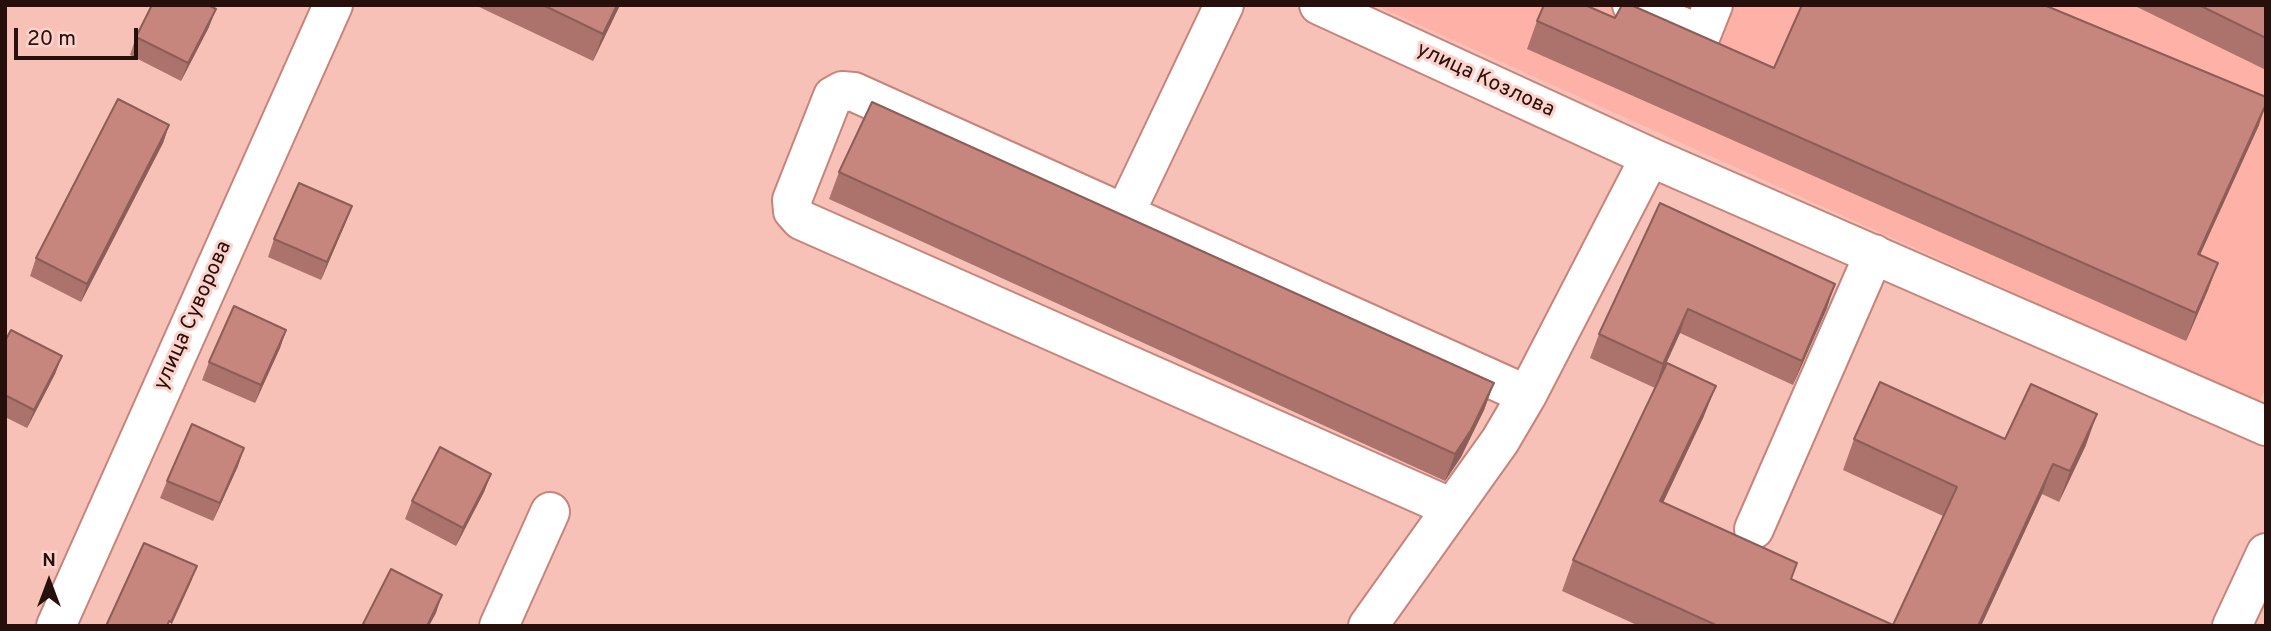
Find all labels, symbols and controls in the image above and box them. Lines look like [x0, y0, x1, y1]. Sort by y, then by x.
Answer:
scale bar [18, 14, 142, 58]
text: 20 m [27, 26, 76, 53]
street label: улица Козлова [1412, 38, 1558, 124]
street label: улица Суворова [150, 238, 238, 394]
north arrow [14, 547, 84, 617]
text: N [42, 549, 56, 573]

